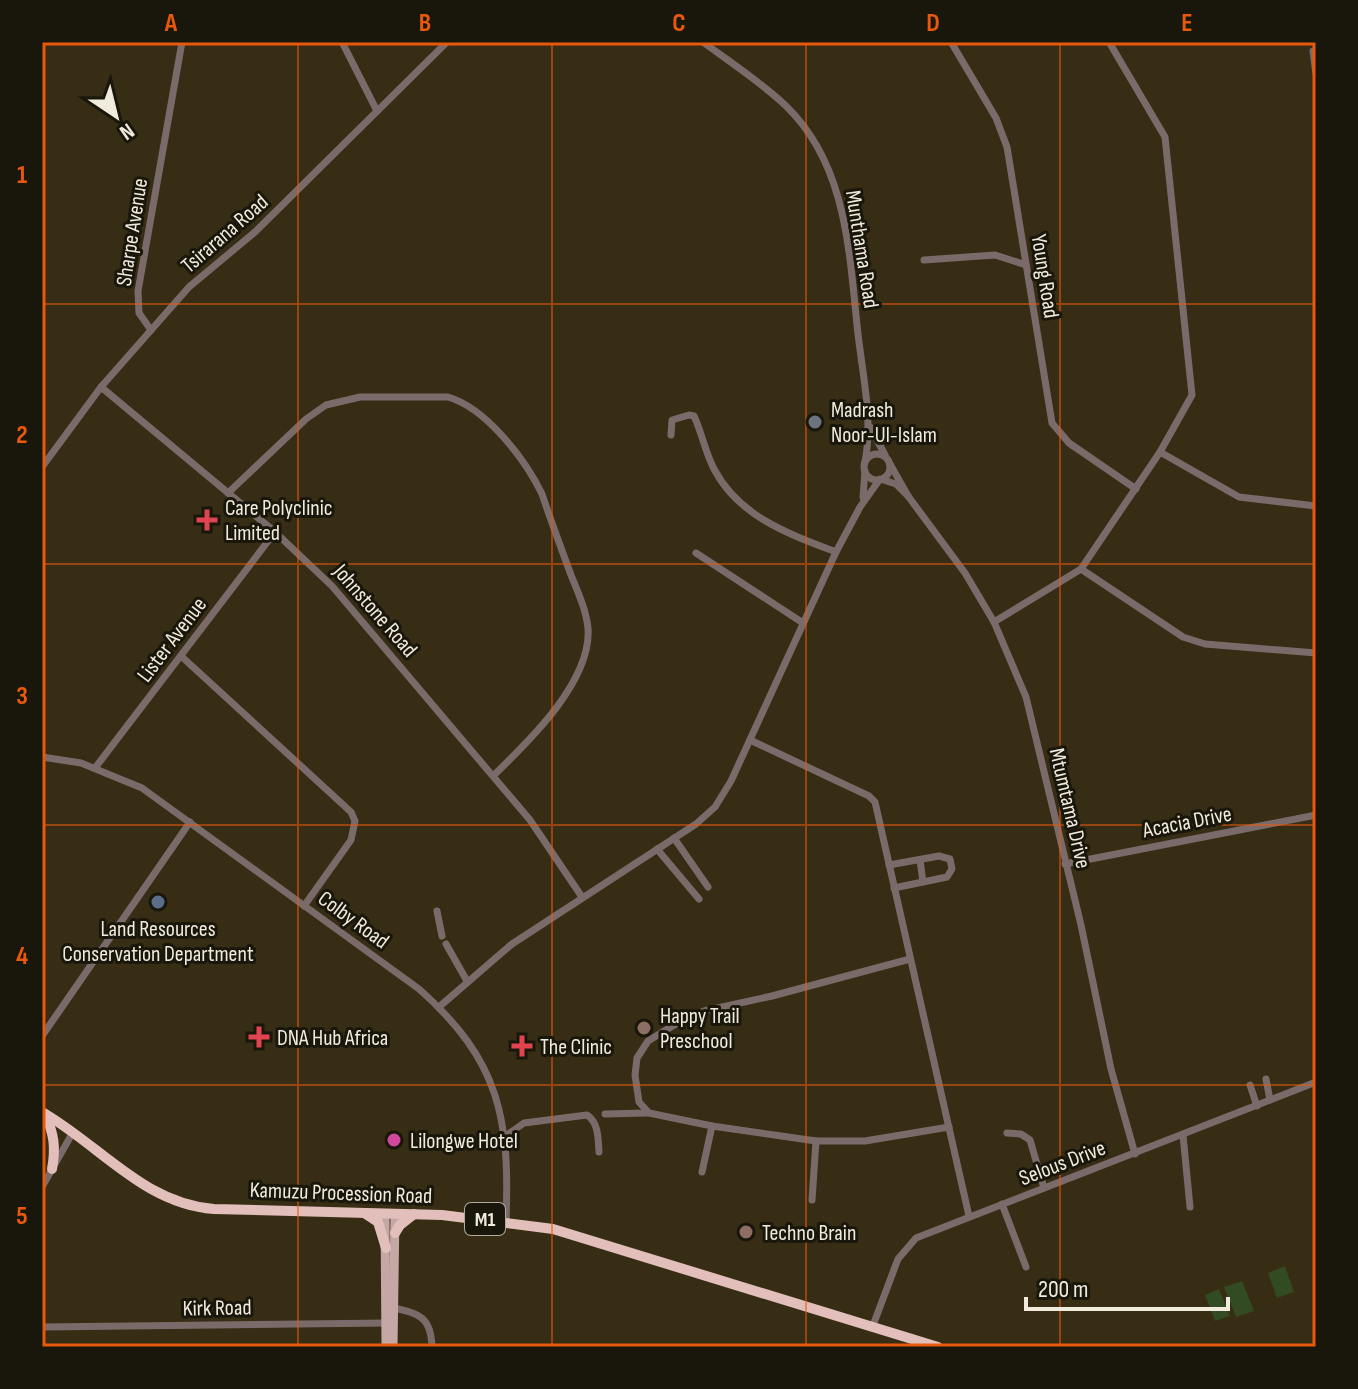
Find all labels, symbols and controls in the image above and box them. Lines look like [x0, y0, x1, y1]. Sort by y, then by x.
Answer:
text: A [164, 8, 178, 39]
text: B [419, 8, 431, 39]
text: C [672, 8, 686, 39]
text: D [926, 8, 940, 39]
text: E [1181, 8, 1193, 39]
north arrow [76, 76, 156, 156]
text: N [114, 117, 139, 146]
text: 1 [17, 160, 27, 191]
street label: Sharpe Avenue [111, 176, 154, 288]
street label: Munthama Road [839, 188, 884, 310]
street label: Tsirarana Road [176, 189, 274, 279]
street label: Young Road [1025, 232, 1064, 320]
place label: Madrash Noor-Ul-Islam [831, 397, 937, 449]
marker: Madrash Noor-Ul-Islam [806, 413, 824, 431]
text: 2 [16, 420, 28, 451]
place label: Care Polyclinic Limited [225, 495, 333, 547]
marker: Care Polyclinic Limited [196, 509, 218, 531]
street label: Johnstone Road [326, 558, 423, 663]
street label: Lister Avenue [132, 592, 213, 688]
text: 3 [16, 681, 28, 712]
street label: Mtumtama Drive [1043, 745, 1097, 871]
street label: Acacia Drive [1140, 801, 1234, 845]
street label: Colby Road [312, 885, 394, 955]
marker: Land Resources Conservation Department [149, 893, 167, 911]
place label: Land Resources Conservation Department [62, 916, 254, 968]
text: 4 [16, 941, 28, 972]
place label: Happy Trail Preschool [660, 1003, 740, 1055]
marker: Happy Trail Preschool [635, 1019, 653, 1037]
place label: DNA Hub Africa [277, 1025, 388, 1052]
marker: DNA Hub Africa [248, 1026, 270, 1048]
place label: The Clinic [540, 1034, 612, 1061]
marker: The Clinic [511, 1035, 533, 1057]
place label: Lilongwe Hotel [410, 1128, 518, 1155]
marker: Lilongwe Hotel [385, 1131, 403, 1149]
street label: Selous Drive [1015, 1135, 1110, 1192]
street label: Kamuzu Procession Road [249, 1177, 433, 1210]
text: 5 [16, 1201, 28, 1232]
road number: M1 [465, 1203, 505, 1235]
place label: Techno Brain [762, 1220, 856, 1247]
marker: Techno Brain [737, 1223, 755, 1241]
scale bar [1026, 1261, 1228, 1311]
text: 200 m [1038, 1275, 1089, 1304]
street label: Kirk Road [182, 1294, 252, 1323]

